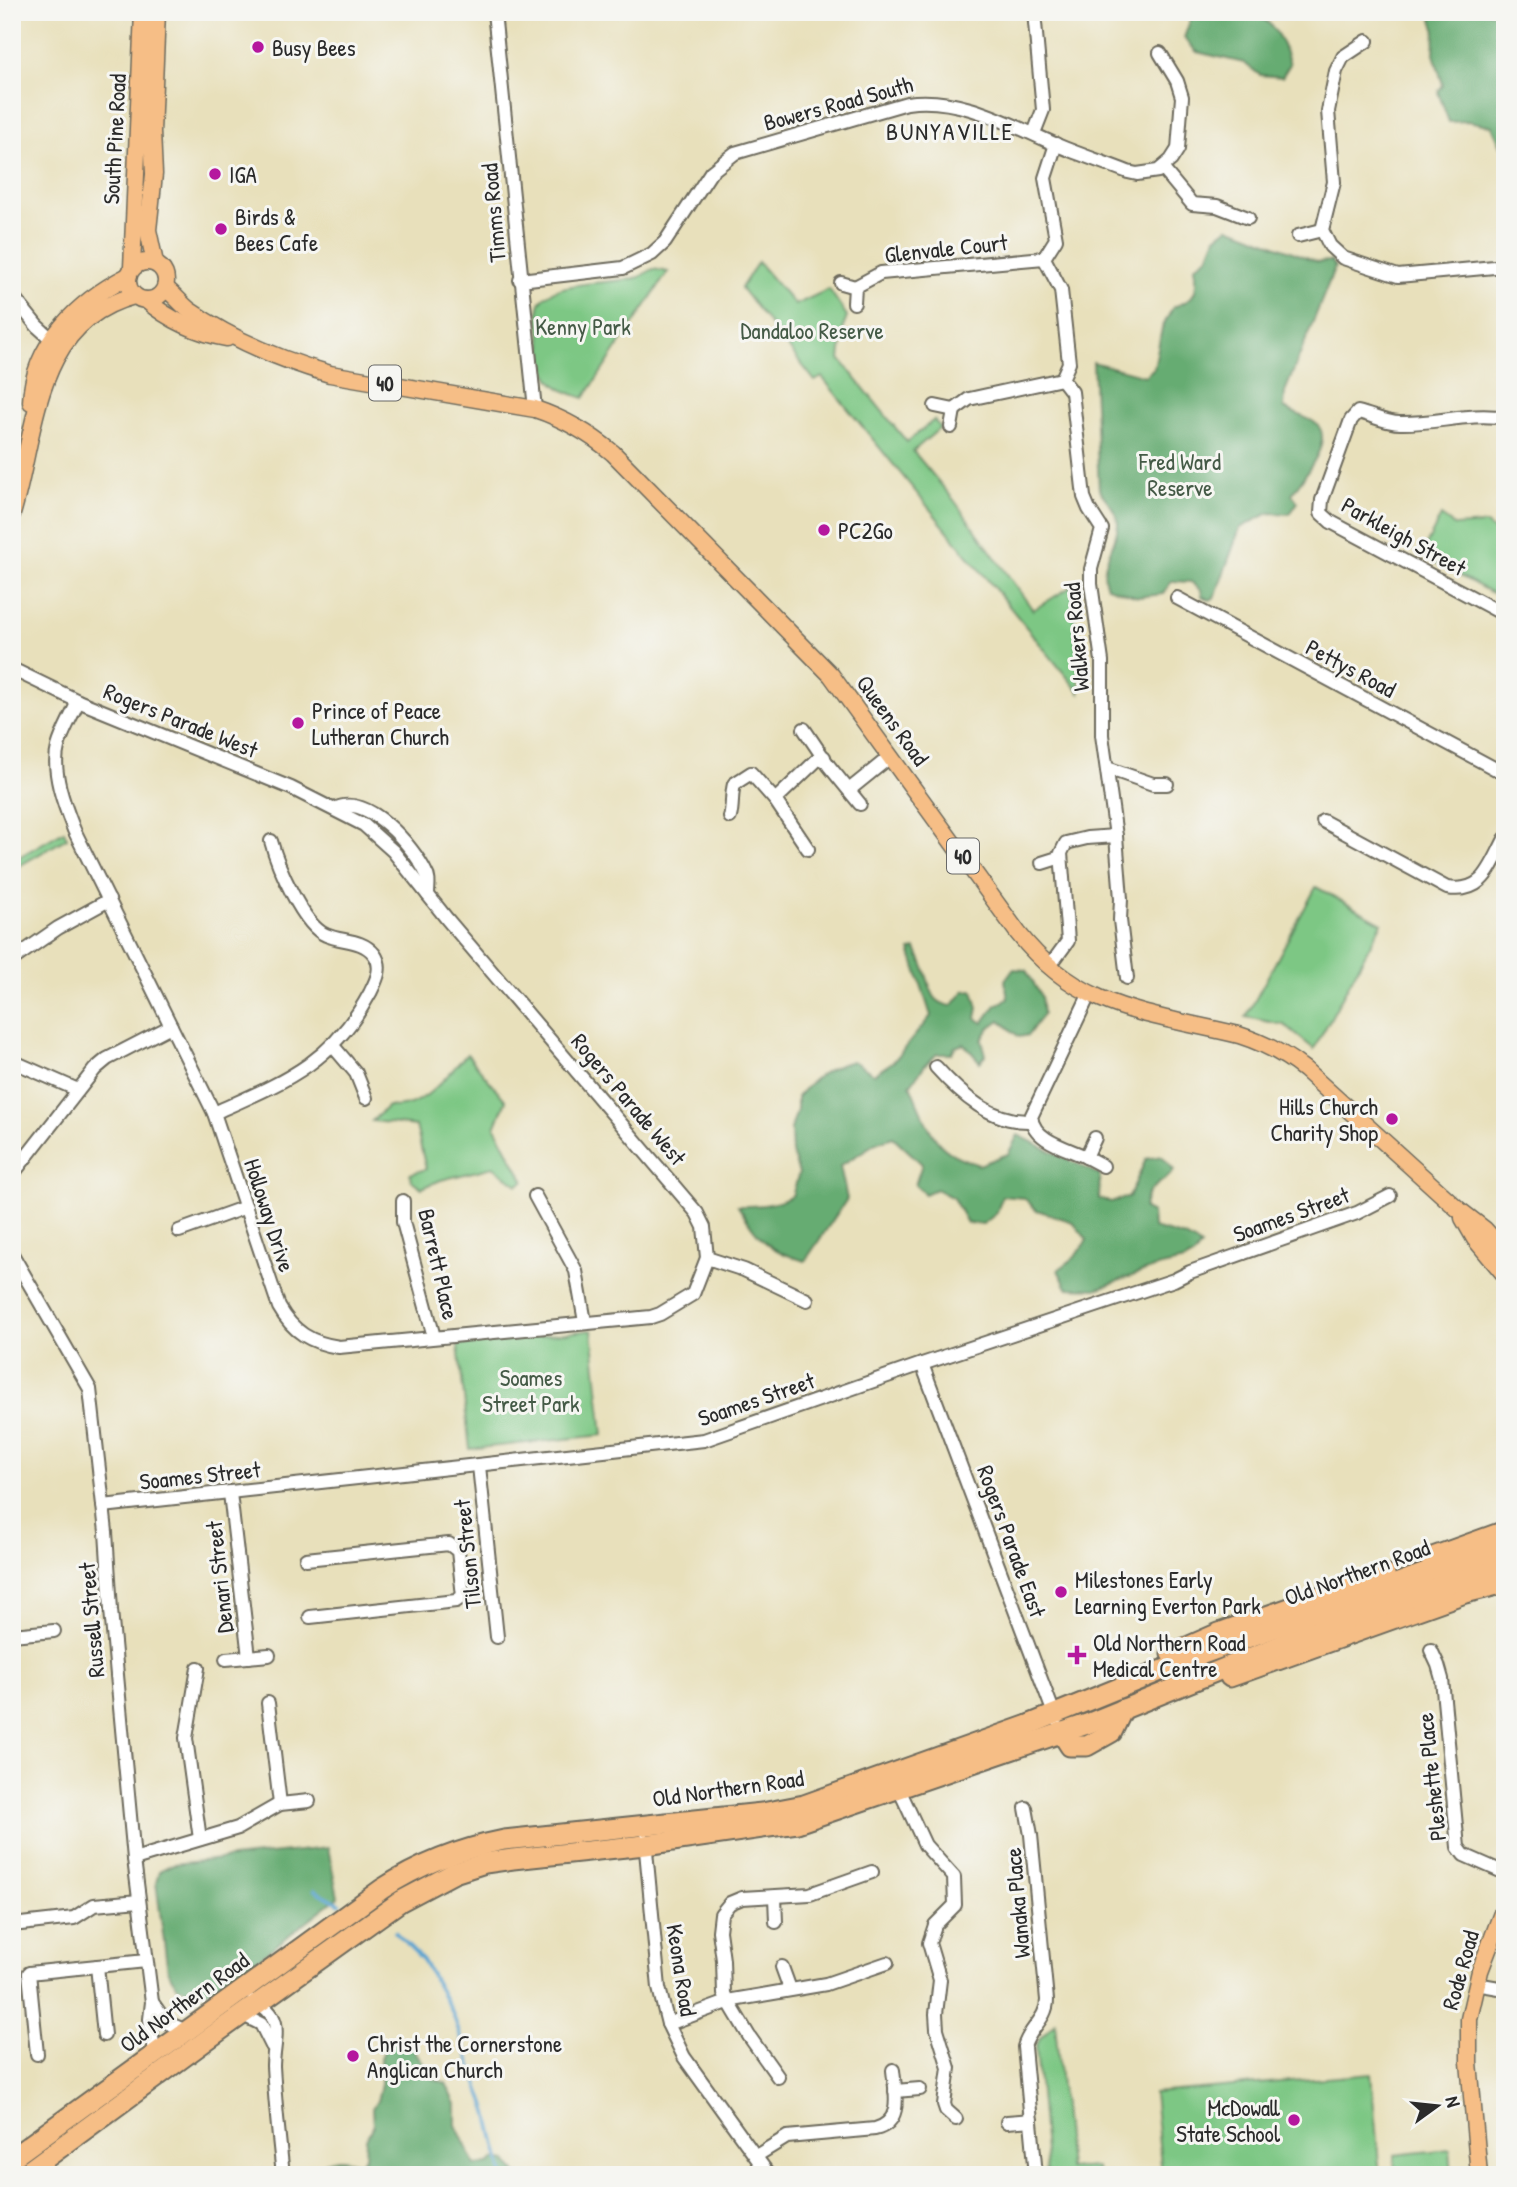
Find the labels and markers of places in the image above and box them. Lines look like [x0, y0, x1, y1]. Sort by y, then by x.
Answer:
place label: Busy Bees [272, 32, 356, 63]
marker: Busy Bees [250, 39, 266, 55]
place label: IGA [229, 159, 257, 190]
marker: IGA [207, 166, 223, 182]
place label: Birds & Bees Cafe [235, 201, 318, 258]
marker: Birds & Bees Cafe [213, 221, 229, 237]
place label: PC2Go [838, 515, 893, 546]
marker: PC2Go [816, 522, 832, 538]
place label: Prince of Peace Lutheran Church [312, 695, 449, 752]
marker: Prince of Peace Lutheran Church [290, 715, 306, 731]
place label: Hills Church Charity Shop [1270, 1091, 1378, 1148]
marker: Hills Church Charity Shop [1384, 1111, 1400, 1127]
place label: Milestones Early Learning Everton Park [1075, 1564, 1261, 1621]
marker: Milestones Early Learning Everton Park [1053, 1584, 1069, 1600]
place label: Old Northern Road Medical Centre [1093, 1627, 1246, 1684]
marker: Old Northern Road Medical Centre [1067, 1645, 1087, 1665]
place label: Christ the Cornerstone Anglican Church [367, 2028, 562, 2085]
marker: Christ the Cornerstone Anglican Church [345, 2048, 361, 2064]
place label: McDowall State School [1176, 2092, 1281, 2149]
marker: McDowall State School [1286, 2112, 1302, 2128]

